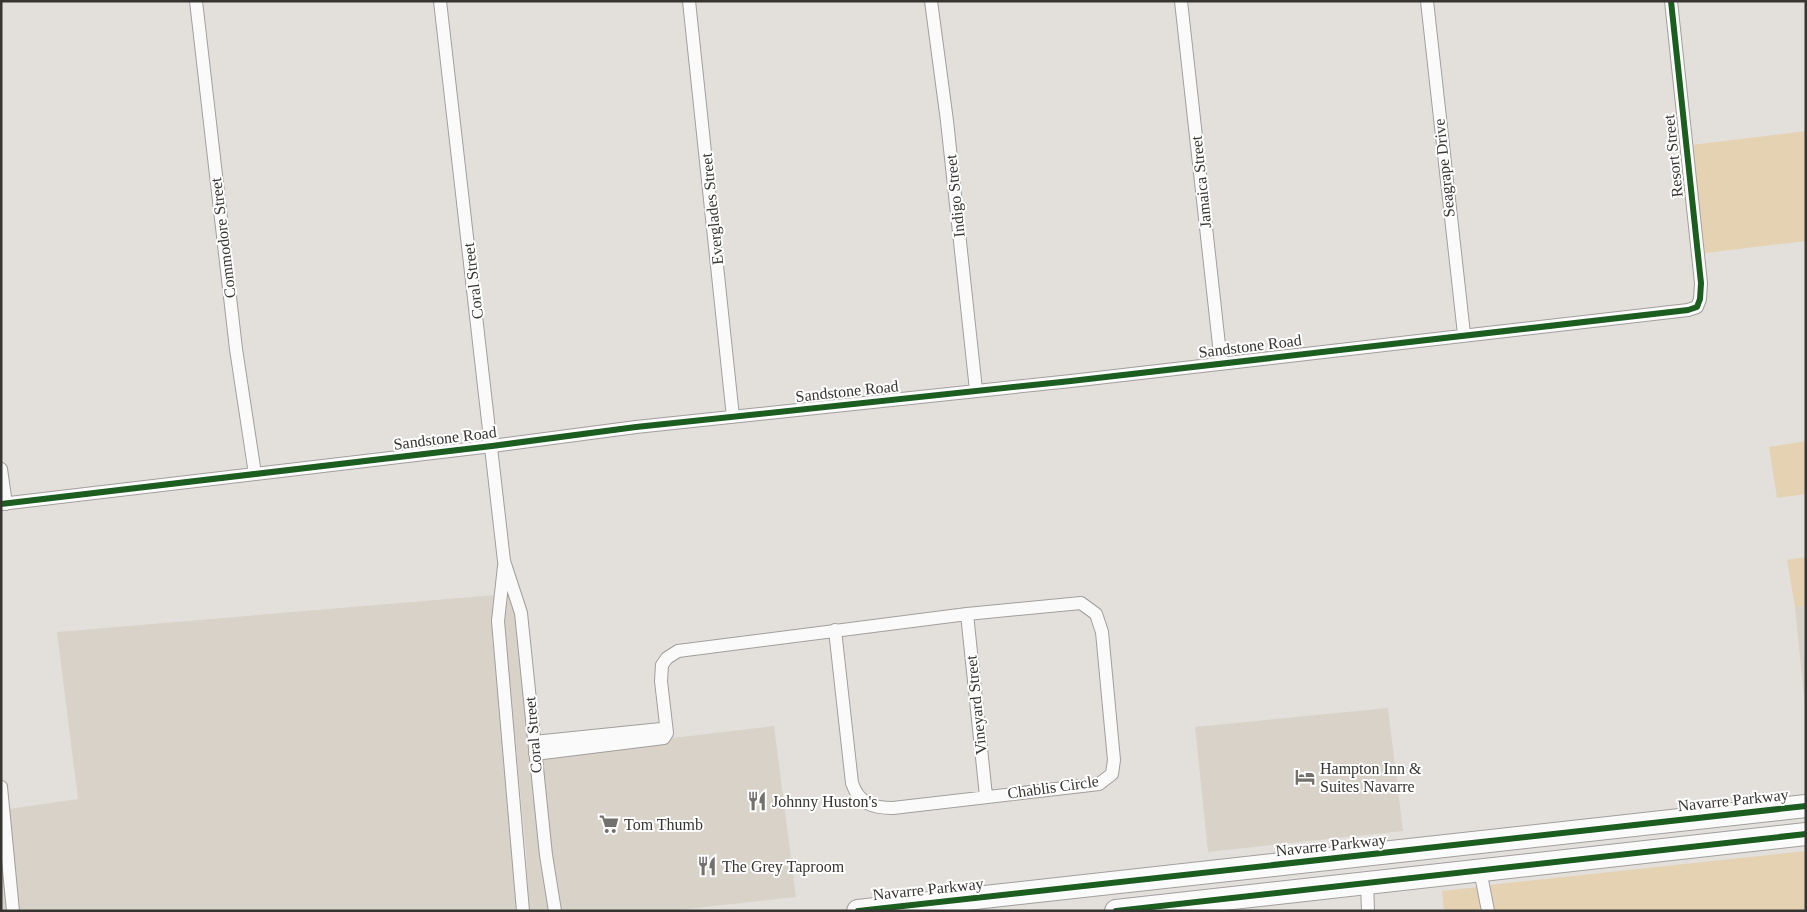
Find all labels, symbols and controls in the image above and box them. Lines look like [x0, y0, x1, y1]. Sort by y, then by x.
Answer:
street label: Resort Street [1660, 113, 1686, 198]
street label: Seagrape Drive [1430, 118, 1459, 218]
street label: Jamaica Street [1188, 134, 1214, 229]
street label: Everglades Street [698, 152, 727, 266]
street label: Indigo Street [942, 153, 969, 238]
street label: Commodore Street [207, 176, 239, 299]
street label: Coral Street [460, 241, 486, 320]
street label: Sandstone Road [1198, 331, 1302, 361]
street label: Sandstone Road [795, 377, 899, 405]
street label: Sandstone Road [393, 423, 497, 453]
street label: Vineyard Street [962, 654, 991, 756]
street label: Coral Street [521, 695, 545, 774]
place label: Hampton Inn & Suites Navarre [1320, 760, 1422, 795]
hotel icon: Hampton Inn & Suites Navarre [1294, 766, 1316, 788]
street label: Chablis Circle [1006, 772, 1100, 802]
street label: Navarre Parkway [1677, 786, 1789, 815]
restaurant icon: Johnny Huston's [746, 790, 768, 812]
place label: Johnny Huston's [772, 793, 878, 811]
supermarket icon: Tom Thumb [598, 813, 620, 835]
place label: Tom Thumb [624, 816, 703, 833]
street label: Navarre Parkway [1275, 831, 1387, 860]
restaurant icon: The Grey Taproom [696, 855, 718, 877]
place label: The Grey Taproom [722, 858, 845, 876]
street label: Navarre Parkway [872, 875, 984, 904]

